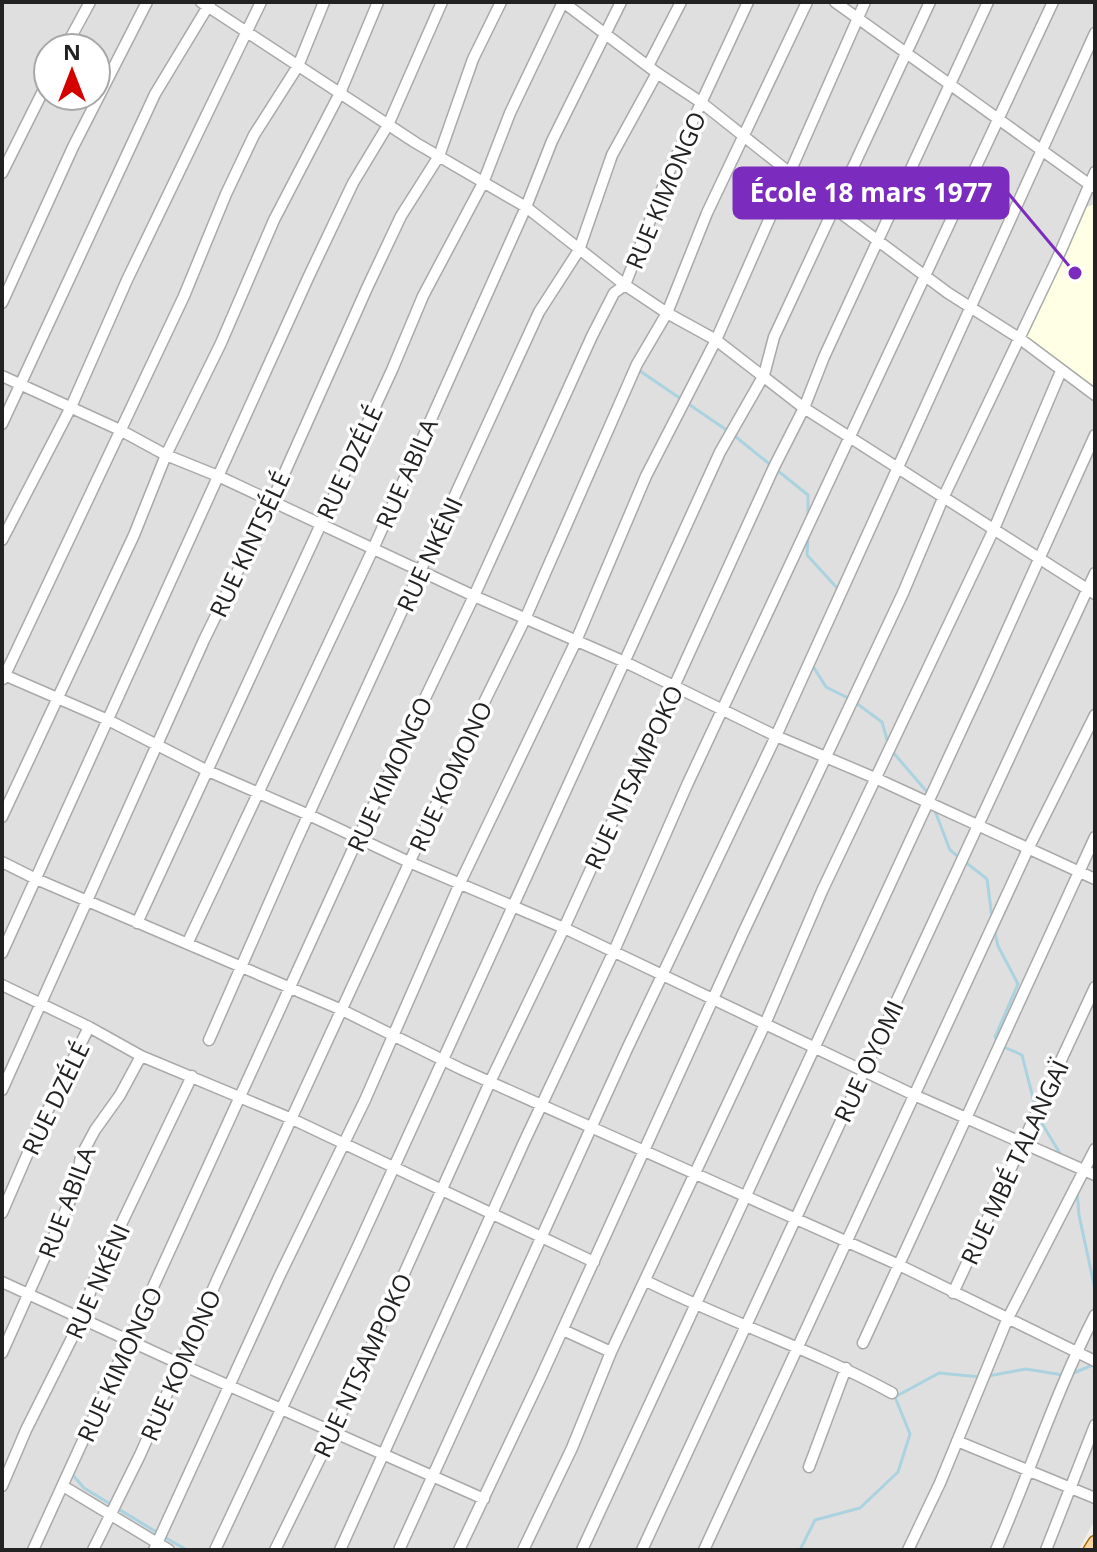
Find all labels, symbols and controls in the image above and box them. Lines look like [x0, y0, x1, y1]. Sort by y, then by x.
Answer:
north arrow [32, 32, 112, 112]
text: N [63, 36, 81, 66]
street label: RUE KIMONGO [617, 106, 713, 274]
callout: École 18 mars 1977 [734, 168, 1008, 218]
text: École 18 mars 1977 [750, 174, 993, 210]
street label: RUE DZÉLÉ [308, 400, 390, 524]
street label: RUE ABILA [367, 412, 445, 533]
street label: RUE KINTSÉLÉ [201, 466, 297, 622]
street label: RUE NKÉNI [388, 491, 470, 617]
street label: RUE NTSAMPOKO [576, 680, 690, 874]
street label: RUE KIMONGO [339, 691, 439, 857]
street label: RUE KOMONO [401, 696, 499, 856]
street label: RUE OYOMI [825, 995, 911, 1127]
street label: RUE DZÉLÉ [13, 1036, 97, 1160]
street label: RUE MBÉ TALANGAÏ [952, 1054, 1076, 1270]
street label: RUE ABILA [30, 1141, 103, 1263]
street label: RUE NKÉNI [57, 1218, 137, 1344]
street label: RUE NTSAMPOKO [305, 1268, 419, 1462]
street label: RUE KIMONGO [69, 1281, 169, 1447]
street label: RUE KOMONO [132, 1284, 228, 1446]

